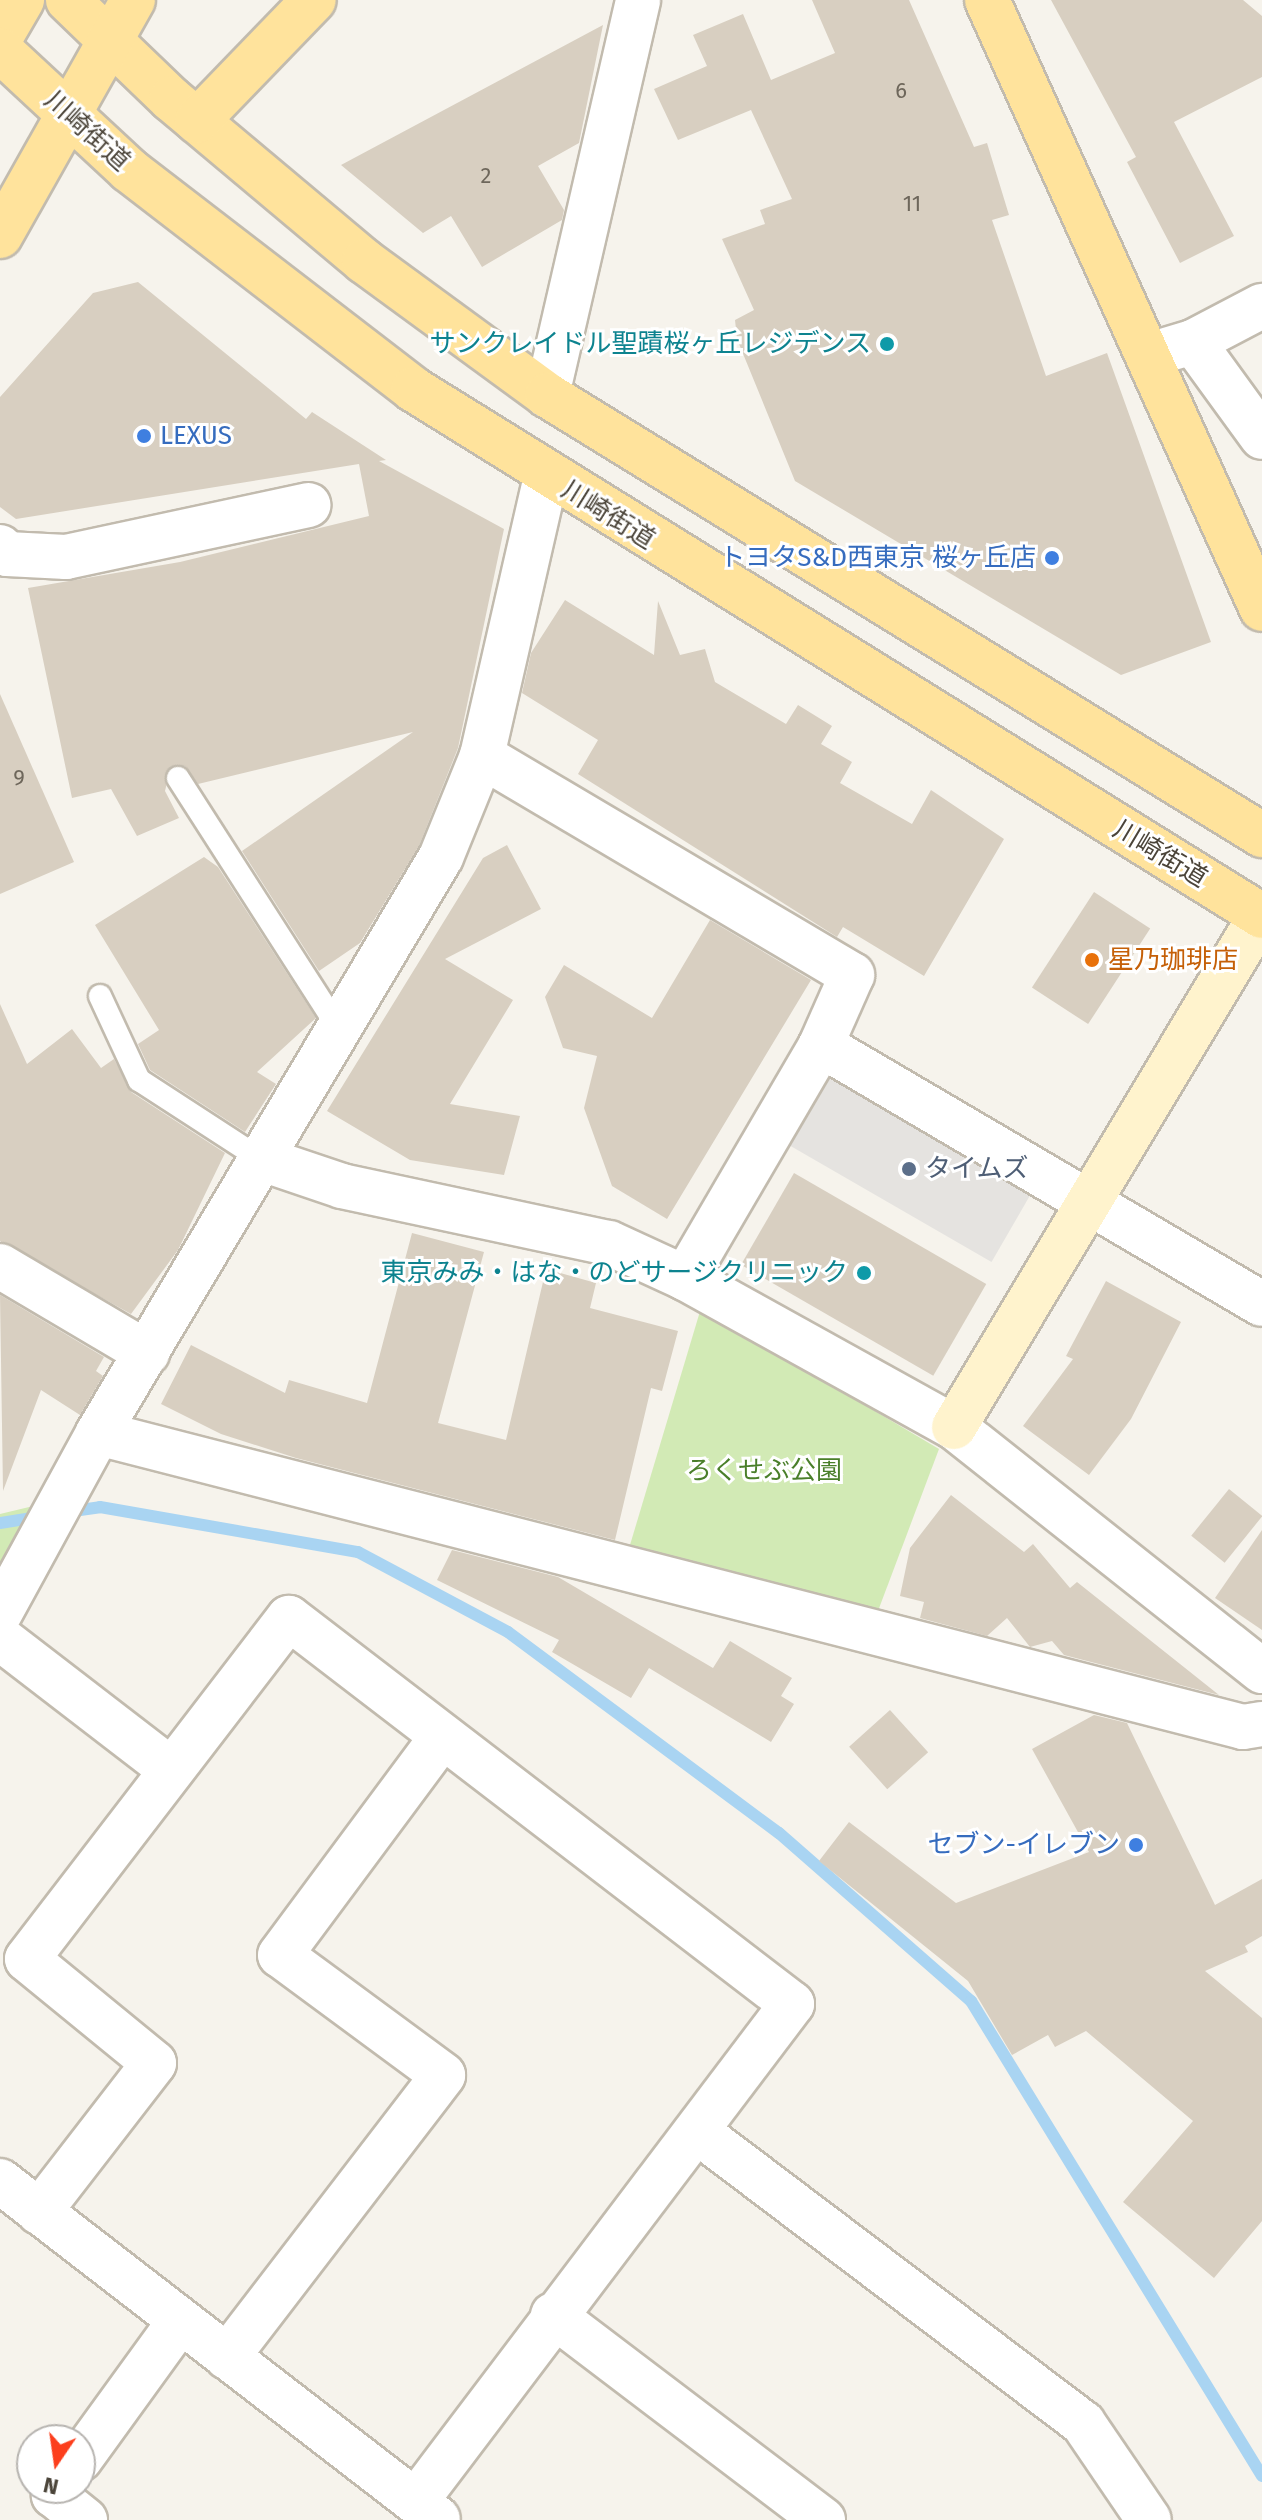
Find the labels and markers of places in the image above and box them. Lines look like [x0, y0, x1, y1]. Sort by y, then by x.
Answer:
place label: サンクレイドル聖蹟桜ヶ丘レジデンス [429, 328, 871, 360]
marker: サンクレイドル聖蹟桜ヶ丘レジデンス [878, 335, 896, 353]
place label: LEXUS [160, 420, 232, 452]
marker: LEXUS [135, 427, 153, 445]
place label: トヨタS&D西東京 桜ヶ丘店 [719, 542, 1036, 574]
marker: トヨタS&D西東京 桜ヶ丘店 [1043, 549, 1061, 567]
place label: 星乃珈琲店 [1108, 944, 1238, 976]
marker: 星乃珈琲店 [1083, 951, 1101, 969]
place label: タイムズ [925, 1153, 1029, 1185]
marker: タイムズ [900, 1160, 918, 1178]
place label: 東京みみ・はな・のどサージクリニック [380, 1257, 848, 1289]
marker: 東京みみ・はな・のどサージクリニック [855, 1264, 873, 1282]
place label: セブン-イレブン [928, 1829, 1120, 1861]
marker: セブン-イレブン [1127, 1836, 1145, 1854]

